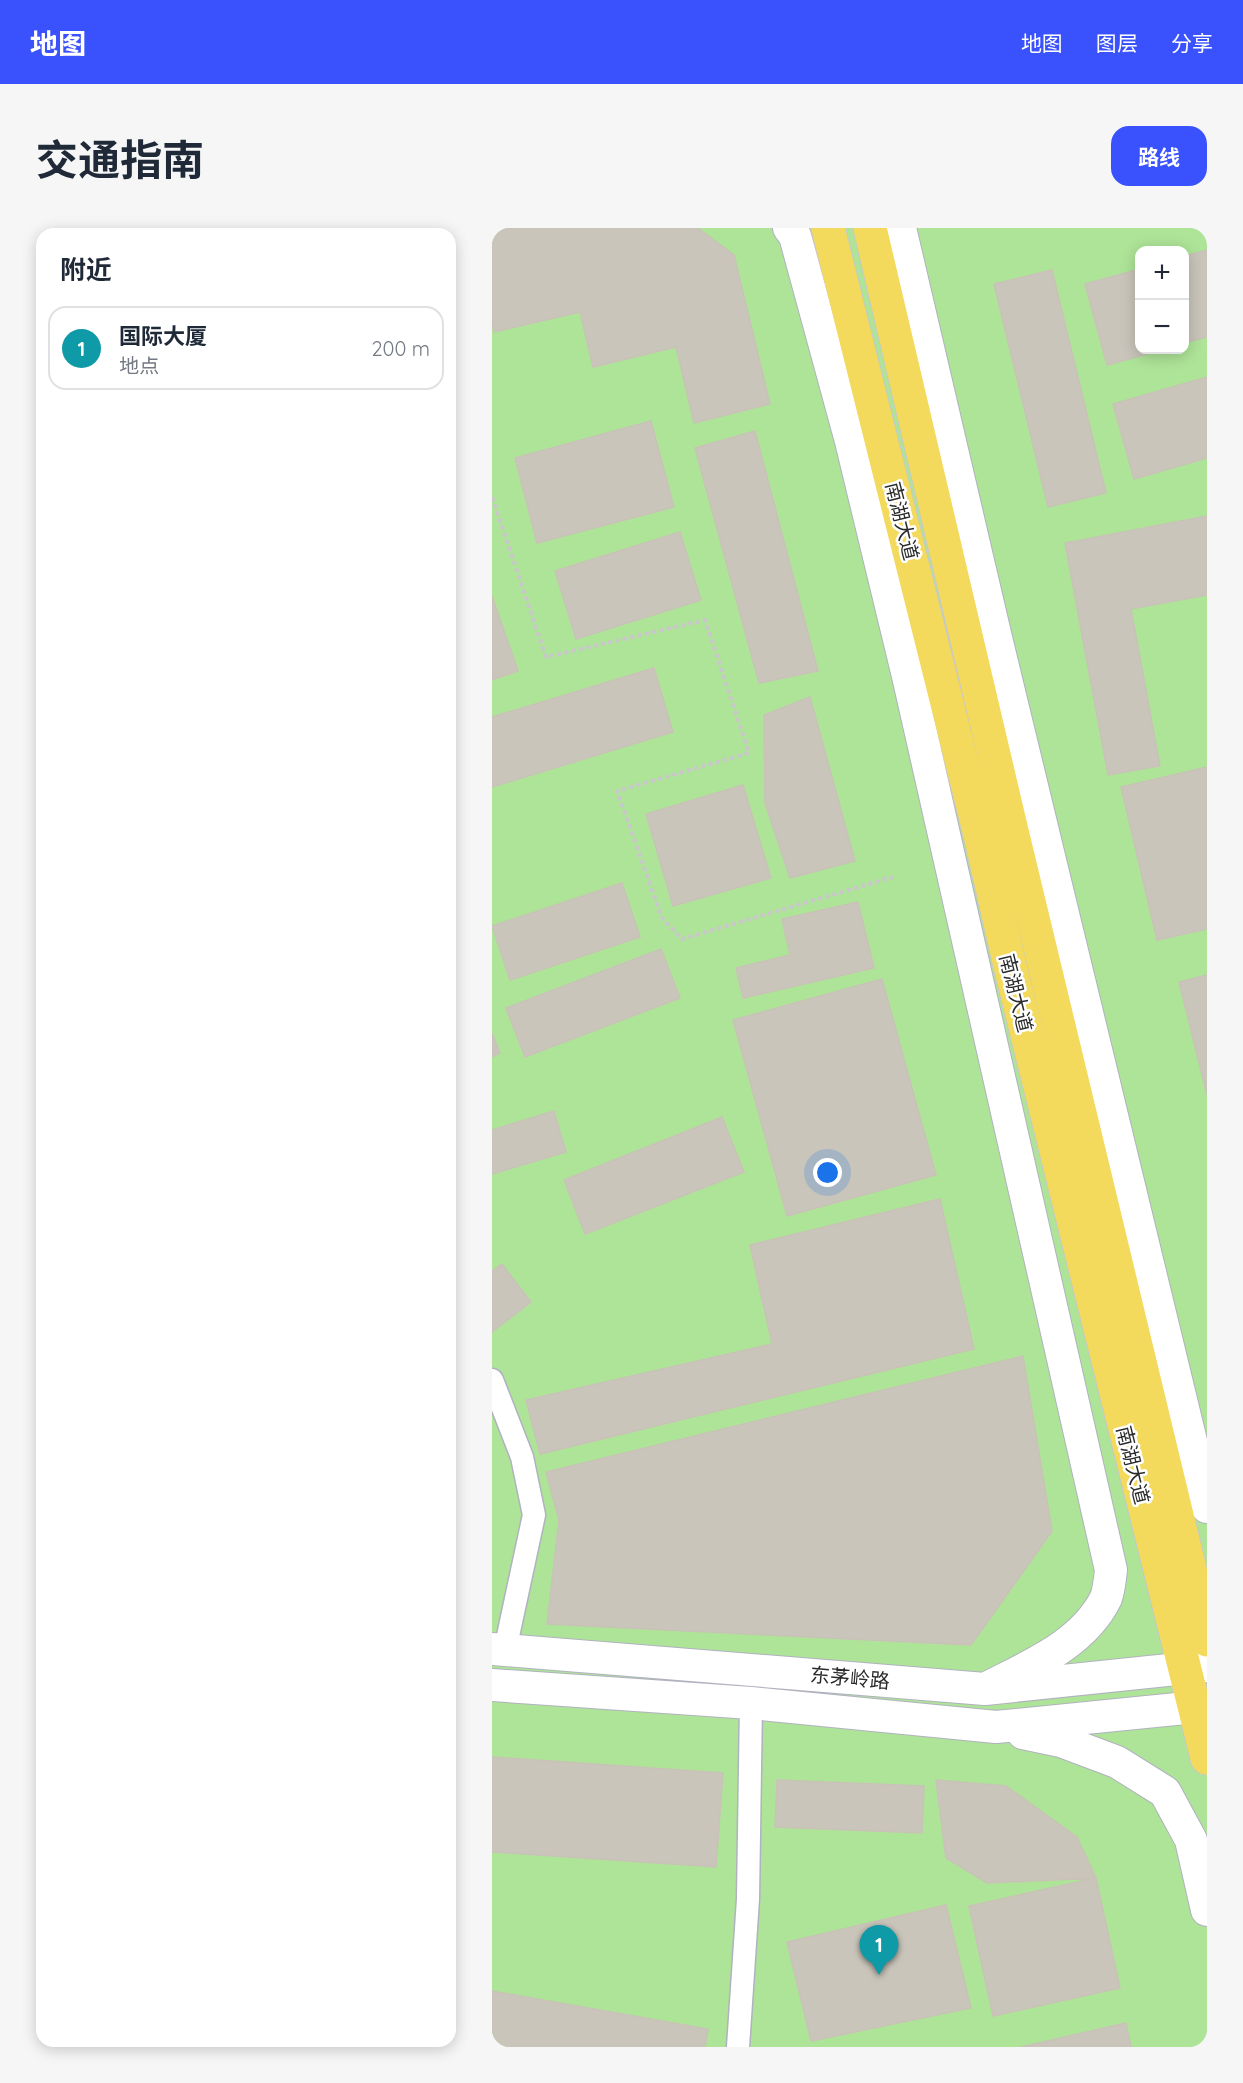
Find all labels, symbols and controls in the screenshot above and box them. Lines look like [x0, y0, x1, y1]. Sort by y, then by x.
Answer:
text: 地图 [30, 26, 86, 61]
text: 地图 [1021, 30, 1063, 56]
text: 图层 [1096, 30, 1138, 56]
text: 分享 [1171, 30, 1213, 56]
button: 路线 [1111, 126, 1207, 186]
text: 交通指南 [36, 133, 204, 186]
map controls [1135, 246, 1189, 354]
button: + [1135, 246, 1189, 300]
text: 附近 [60, 253, 112, 286]
button: − [1135, 300, 1189, 354]
text: 国际大厦 [119, 322, 207, 350]
text: 1 [78, 336, 85, 361]
text: 200 m [371, 336, 430, 361]
text: 地点 [119, 353, 159, 378]
street label: 南湖大道 [881, 479, 924, 563]
street label: 南湖大道 [995, 951, 1038, 1035]
your location [813, 1158, 842, 1187]
street label: 南湖大道 [1112, 1423, 1155, 1507]
street label: 东茅岭路 [809, 1662, 891, 1693]
pin: 1 [860, 1926, 898, 1975]

